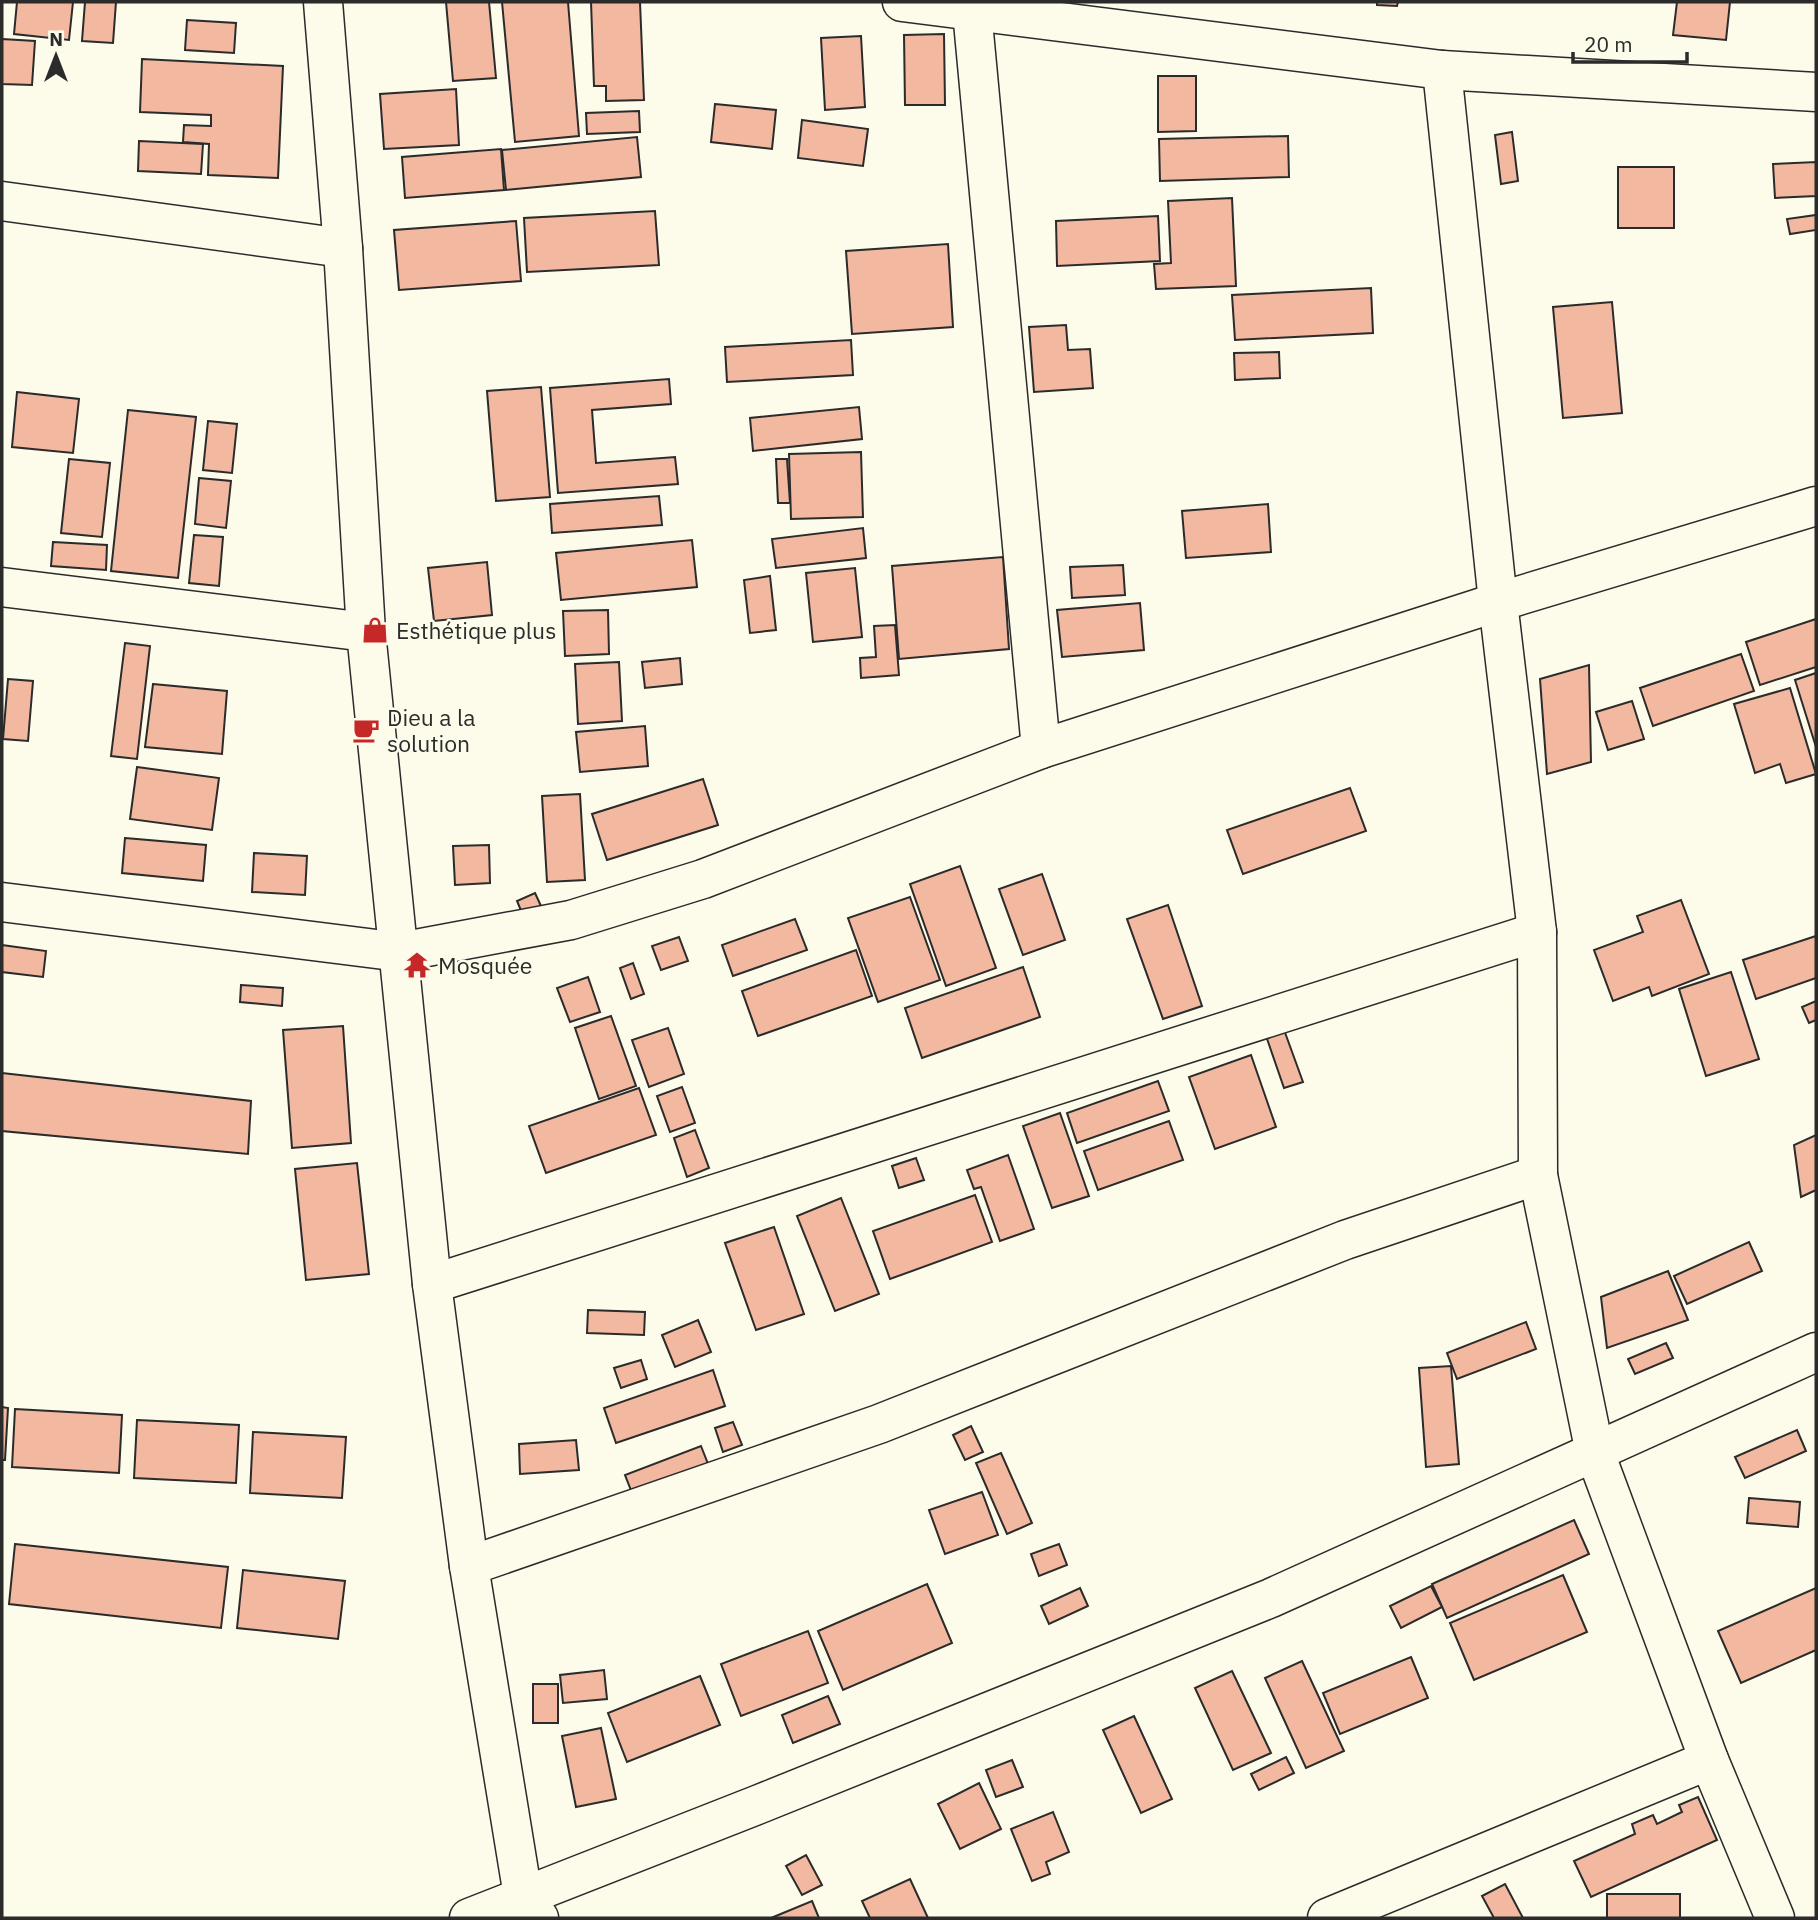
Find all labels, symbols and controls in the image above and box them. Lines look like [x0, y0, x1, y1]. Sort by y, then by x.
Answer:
north arrow [21, 21, 91, 91]
scale bar [1573, 21, 1687, 65]
text: N [49, 27, 63, 51]
text: 20 m [1584, 30, 1633, 58]
shop icon: Esthétique plus [360, 615, 390, 645]
place label: Esthétique plus [396, 615, 556, 645]
place label: Dieu a la solution [387, 702, 476, 758]
cafe icon: Dieu a la solution [351, 715, 381, 745]
temple icon: Mosquée [402, 950, 432, 980]
place label: Mosquée [438, 950, 532, 980]

